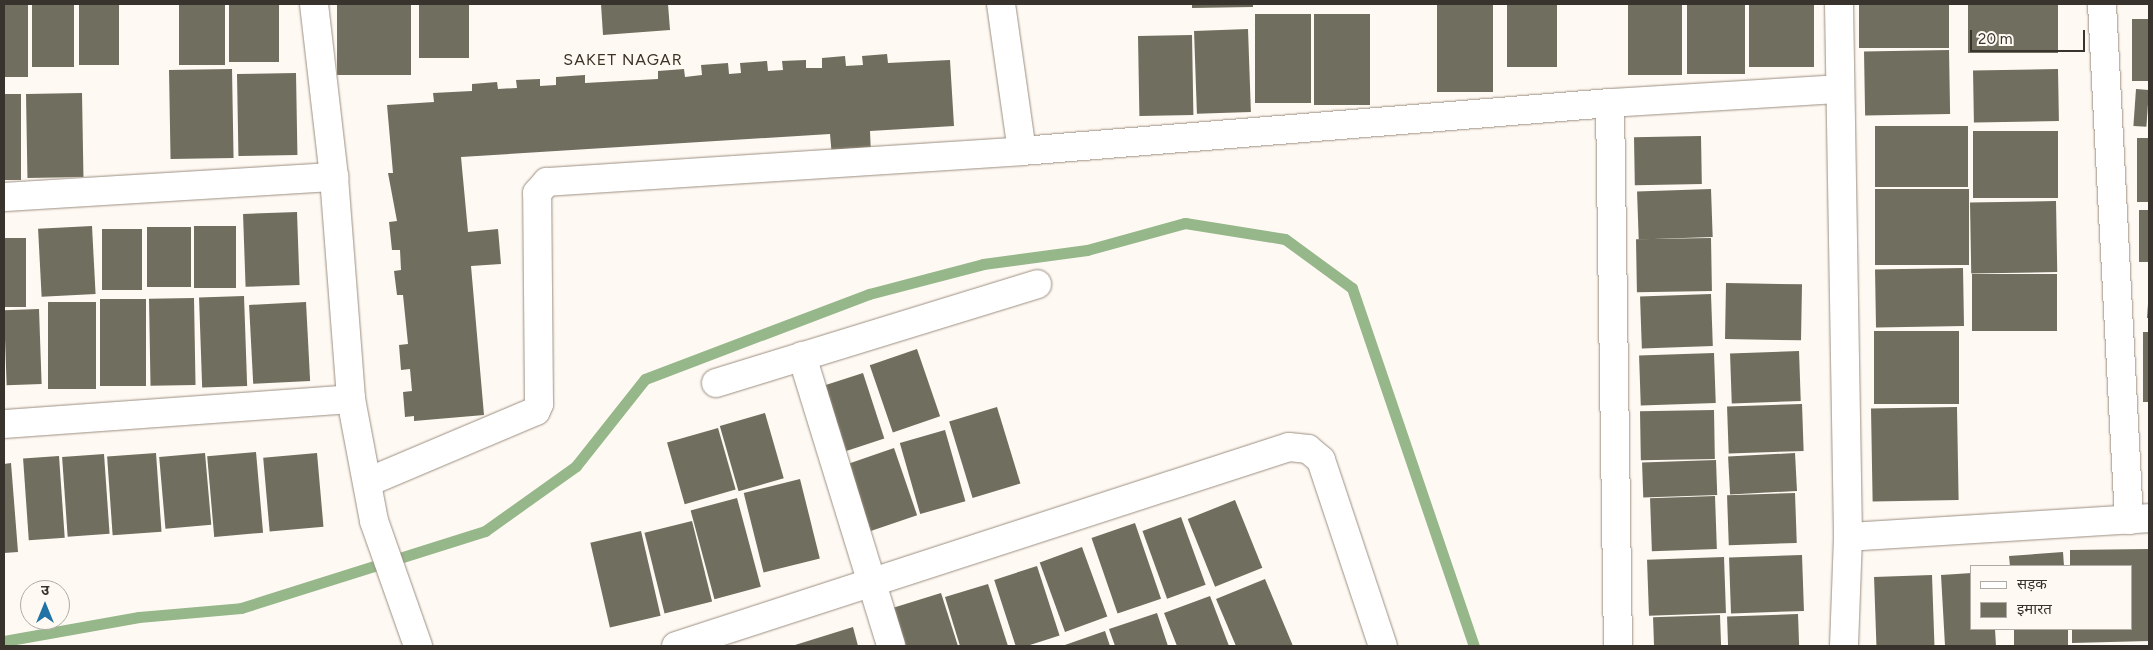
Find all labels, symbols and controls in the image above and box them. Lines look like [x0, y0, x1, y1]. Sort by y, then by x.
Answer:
scale bar [1973, 20, 2088, 52]
text: 20 m [1978, 30, 2012, 48]
district label: SAKET NAGAR [562, 50, 684, 70]
legend [1970, 565, 2133, 630]
text: सड़क [2017, 575, 2047, 593]
north arrow [20, 580, 70, 630]
text: उ [41, 582, 49, 599]
text: इमारत [2017, 600, 2052, 618]

